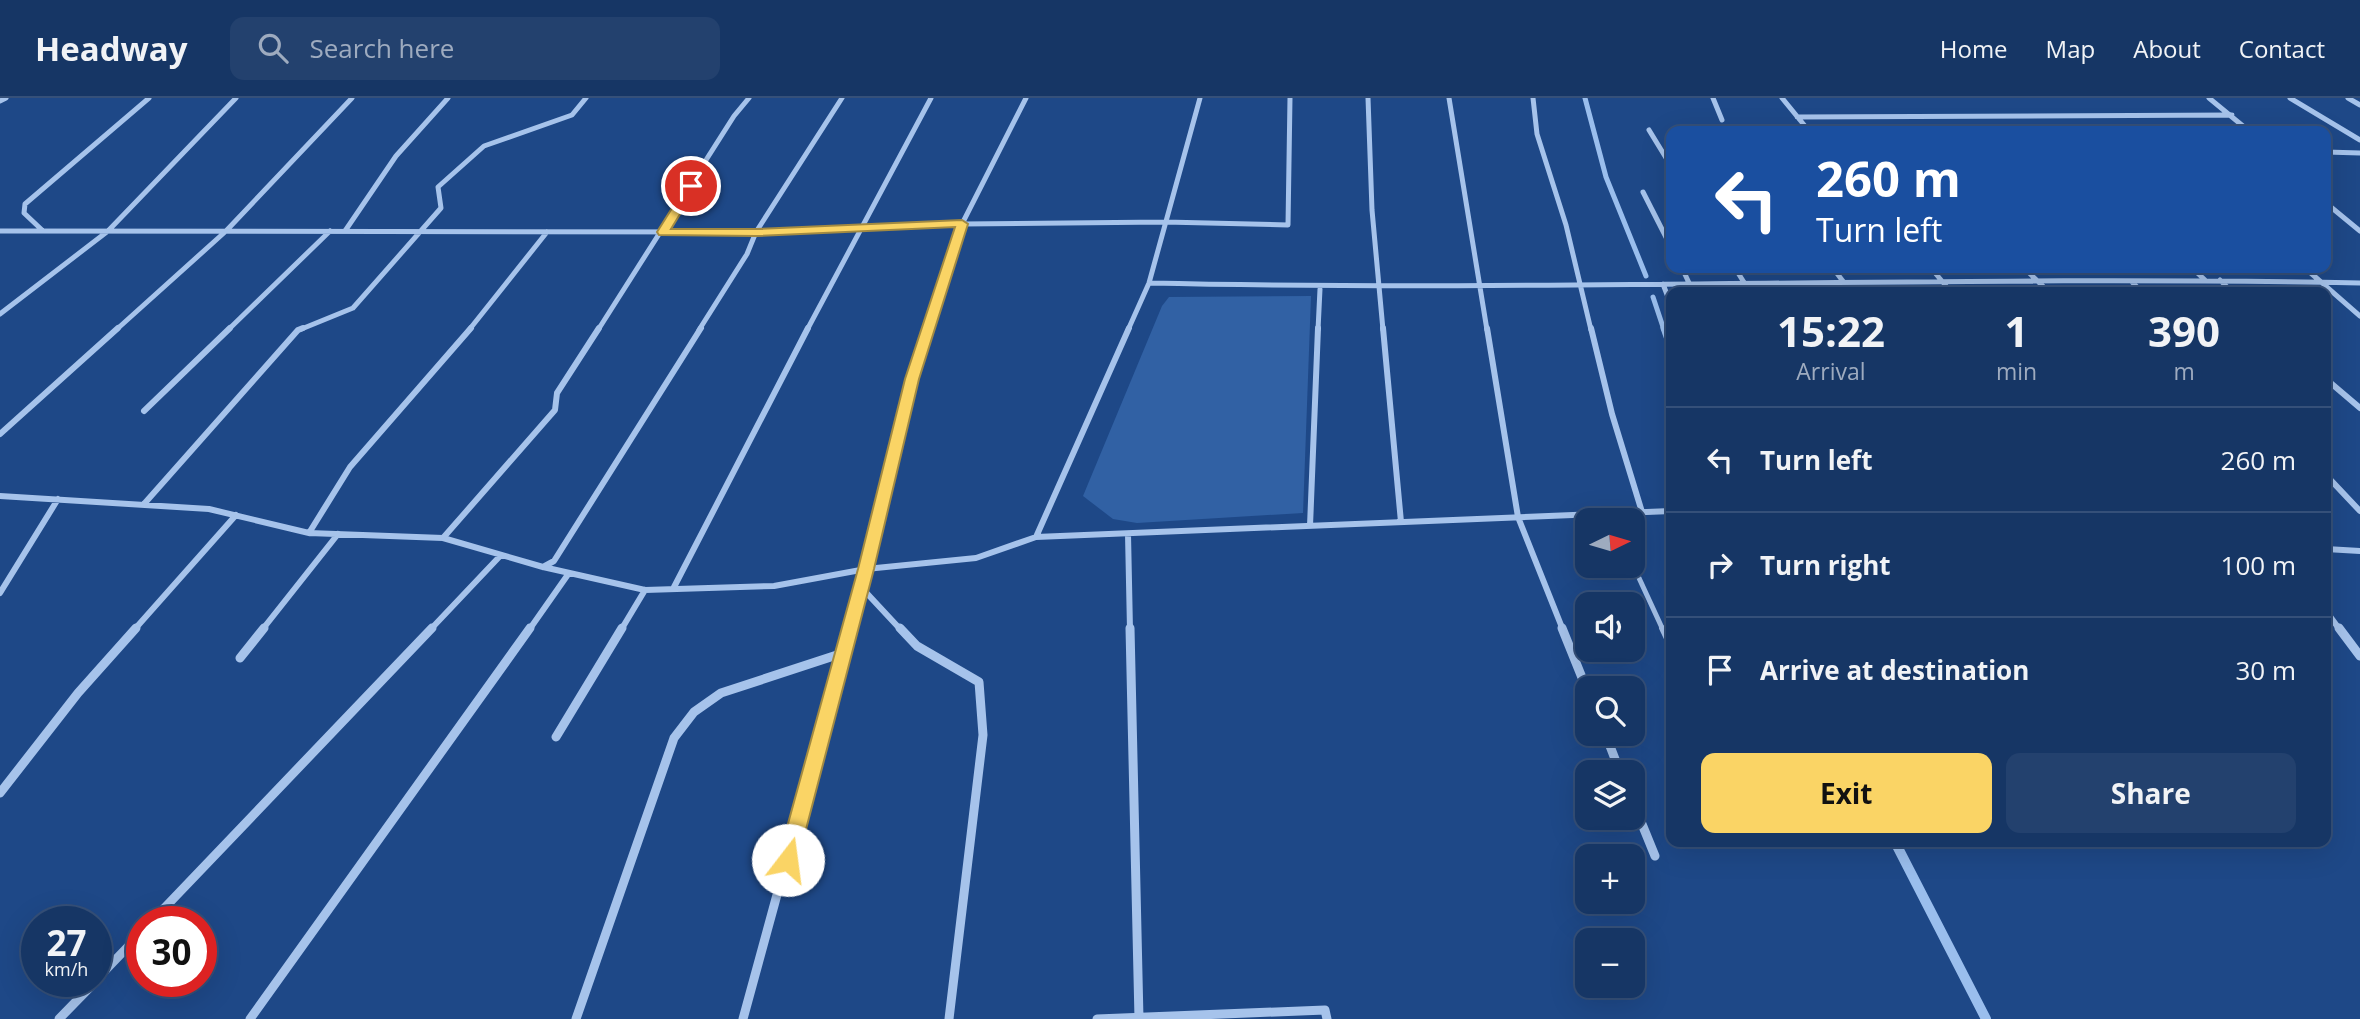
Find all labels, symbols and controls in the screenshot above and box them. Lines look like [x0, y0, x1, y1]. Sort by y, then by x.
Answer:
search box [230, 17, 720, 80]
text: Headway [35, 26, 188, 71]
icon: search [254, 29, 292, 67]
text: Search here [310, 30, 454, 66]
text: Home [1940, 32, 2008, 65]
text: Map [2046, 32, 2095, 65]
text: About [2133, 32, 2201, 65]
text: Contact [2239, 32, 2325, 65]
text: 260 m [1816, 145, 1961, 211]
icon: left [1701, 154, 1792, 245]
pin [661, 156, 721, 216]
icon: arrive [672, 167, 710, 205]
text: Turn left [1816, 208, 1942, 251]
text: 15:22 [1777, 302, 1885, 359]
text: 1 [2004, 302, 2029, 359]
text: 390 [2148, 302, 2220, 359]
text: Arrival [1796, 355, 1866, 387]
text: min [1996, 355, 2037, 387]
text: m [2173, 355, 2195, 387]
icon: left [1701, 441, 1739, 479]
text: Turn left [1760, 442, 1872, 478]
text: 260 m [2221, 442, 2296, 478]
north arrow [1575, 508, 1645, 578]
map controls [1575, 508, 1645, 998]
icon: right [1701, 546, 1739, 584]
text: Turn right [1760, 547, 1891, 583]
text: 100 m [2221, 547, 2296, 583]
button: sound [1575, 592, 1645, 662]
icon: arrive [1701, 651, 1739, 689]
text: Arrive at destination [1760, 652, 2029, 688]
text: 30 m [2235, 652, 2296, 688]
button: search [1575, 676, 1645, 746]
button: Exit [1701, 753, 1992, 833]
button: Share [2006, 753, 2296, 833]
button: layers [1575, 760, 1645, 830]
position arrow [751, 823, 825, 897]
button: + [1575, 844, 1645, 914]
speed limit sign: 30 [126, 906, 217, 997]
text: 27 [46, 919, 87, 966]
button: − [1575, 928, 1645, 998]
text: km/h [45, 957, 88, 981]

